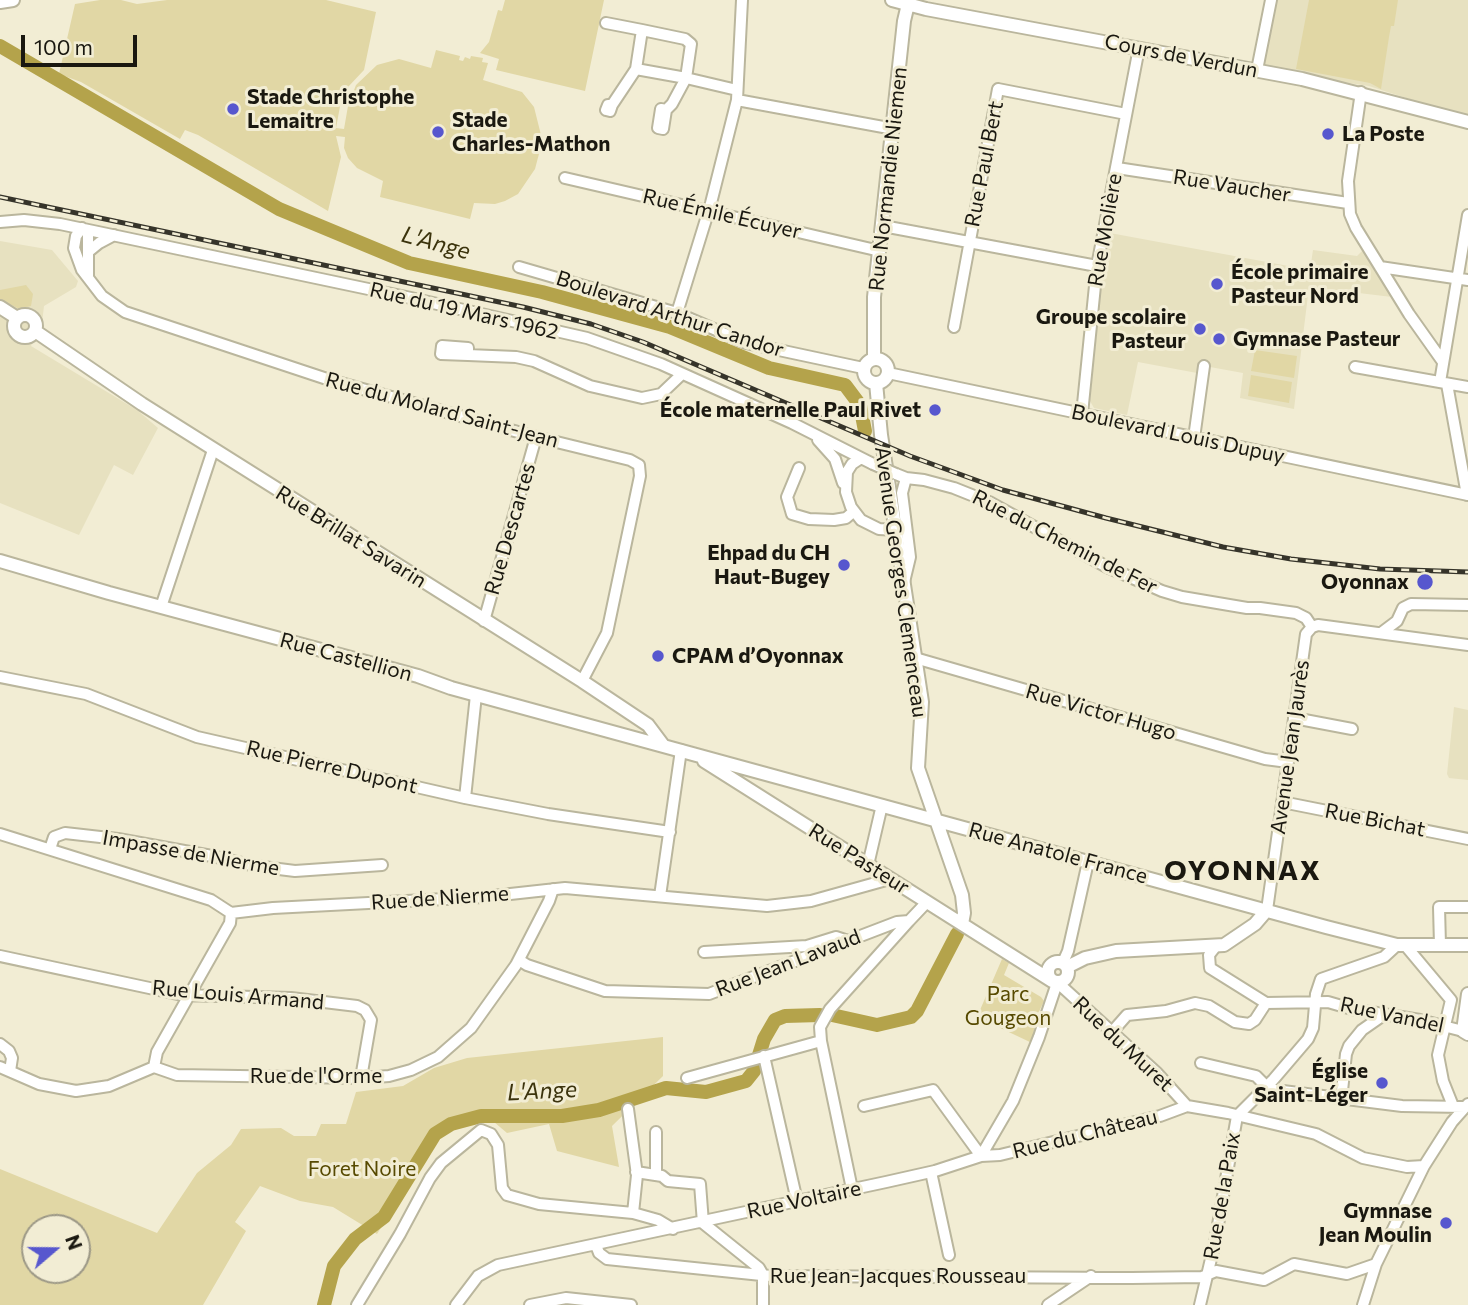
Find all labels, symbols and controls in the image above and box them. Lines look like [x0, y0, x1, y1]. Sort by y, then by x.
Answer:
scale bar [24, 21, 140, 65]
street label: Cours de Verdun [1102, 29, 1260, 83]
text: 100 m [34, 34, 93, 59]
street label: Rue Normandie Niemen [864, 66, 912, 292]
place label: Stade Christophe Lemaitre [247, 84, 414, 134]
street label: Rue Paul Bert [959, 99, 1009, 229]
marker: Stade Christophe Lemaitre [225, 101, 241, 117]
place label: Stade Charles-Mathon [452, 107, 610, 157]
place label: La Poste [1342, 121, 1424, 147]
marker: Stade Charles-Mathon [430, 124, 446, 140]
marker: La Poste [1320, 126, 1336, 142]
street label: Rue Vaucher [1171, 164, 1293, 208]
street label: Rue Molière [1083, 172, 1127, 288]
street label: Rue Émile Écuyer [640, 184, 804, 244]
water label: L'Ange [399, 221, 473, 265]
place label: École primaire Pasteur Nord [1231, 259, 1369, 309]
street label: Boulevard Arthur Candor [553, 265, 787, 363]
marker: École primaire Pasteur Nord [1209, 276, 1225, 292]
street label: Rue du 19 Mars 1962 [367, 277, 561, 345]
place label: Groupe scolaire Pasteur [1036, 304, 1186, 354]
marker: Groupe scolaire Pasteur [1192, 321, 1208, 337]
place label: Gymnase Pasteur [1233, 326, 1401, 352]
marker: Gymnase Pasteur [1211, 331, 1227, 347]
street label: Rue du Molard Saint-Jean [323, 367, 561, 453]
place label: École maternelle Paul Rivet [660, 397, 921, 423]
street label: Boulevard Louis Dupuy [1069, 399, 1287, 469]
marker: École maternelle Paul Rivet [927, 402, 943, 418]
street label: Avenue Georges Clemenceau [869, 445, 933, 719]
street label: Rue Descartes [479, 460, 541, 598]
street label: Rue Brillat Savarin [271, 481, 431, 593]
street label: Rue du Chemin de Fer [968, 484, 1162, 600]
place label: Ehpad du CH Haut-Bugey [707, 540, 830, 590]
marker: Ehpad du CH Haut-Bugey [836, 557, 852, 573]
place label: Oyonnax [1321, 569, 1409, 595]
marker: Oyonnax [1415, 572, 1435, 592]
street label: Rue Castellion [277, 627, 415, 687]
place label: CPAM d’Oyonnax [672, 643, 844, 669]
marker: CPAM d’Oyonnax [650, 648, 666, 664]
street label: Avenue Jean Jaurès [1265, 658, 1315, 836]
street label: Rue Victor Hugo [1023, 678, 1179, 746]
street label: Rue Pierre Dupont [244, 735, 420, 799]
street label: Rue Bichat [1323, 798, 1427, 842]
street label: Rue Anatole France [966, 817, 1150, 889]
street label: Rue Pasteur [804, 818, 914, 900]
street label: Impasse de Nierme [101, 825, 281, 881]
district label: OYONNAX [1165, 854, 1321, 888]
street label: Rue de Nierme [370, 881, 510, 915]
street label: Rue Jean Lavaud [712, 924, 864, 1002]
street label: Rue Louis Armand [151, 975, 325, 1015]
park label: Parc Gougeon [965, 981, 1051, 1031]
street label: Rue du Muret [1068, 991, 1178, 1097]
street label: Rue Vandel [1338, 992, 1446, 1038]
place label: Église Saint-Léger [1254, 1058, 1368, 1108]
street label: Rue de l'Orme [250, 1063, 382, 1089]
water label: L'Ange [506, 1075, 578, 1107]
marker: Église Saint-Léger [1374, 1075, 1390, 1091]
street label: Rue du Château [1010, 1104, 1160, 1164]
street label: Rue de la Paix [1198, 1130, 1246, 1262]
park label: Foret Noire [308, 1156, 416, 1182]
street label: Rue Voltaire [745, 1176, 863, 1224]
place label: Gymnase Jean Moulin [1319, 1198, 1432, 1248]
north arrow [21, 1214, 91, 1284]
marker: Gymnase Jean Moulin [1438, 1215, 1454, 1231]
text: N [61, 1232, 88, 1253]
street label: Rue Jean-Jacques Rousseau [770, 1263, 1026, 1289]

